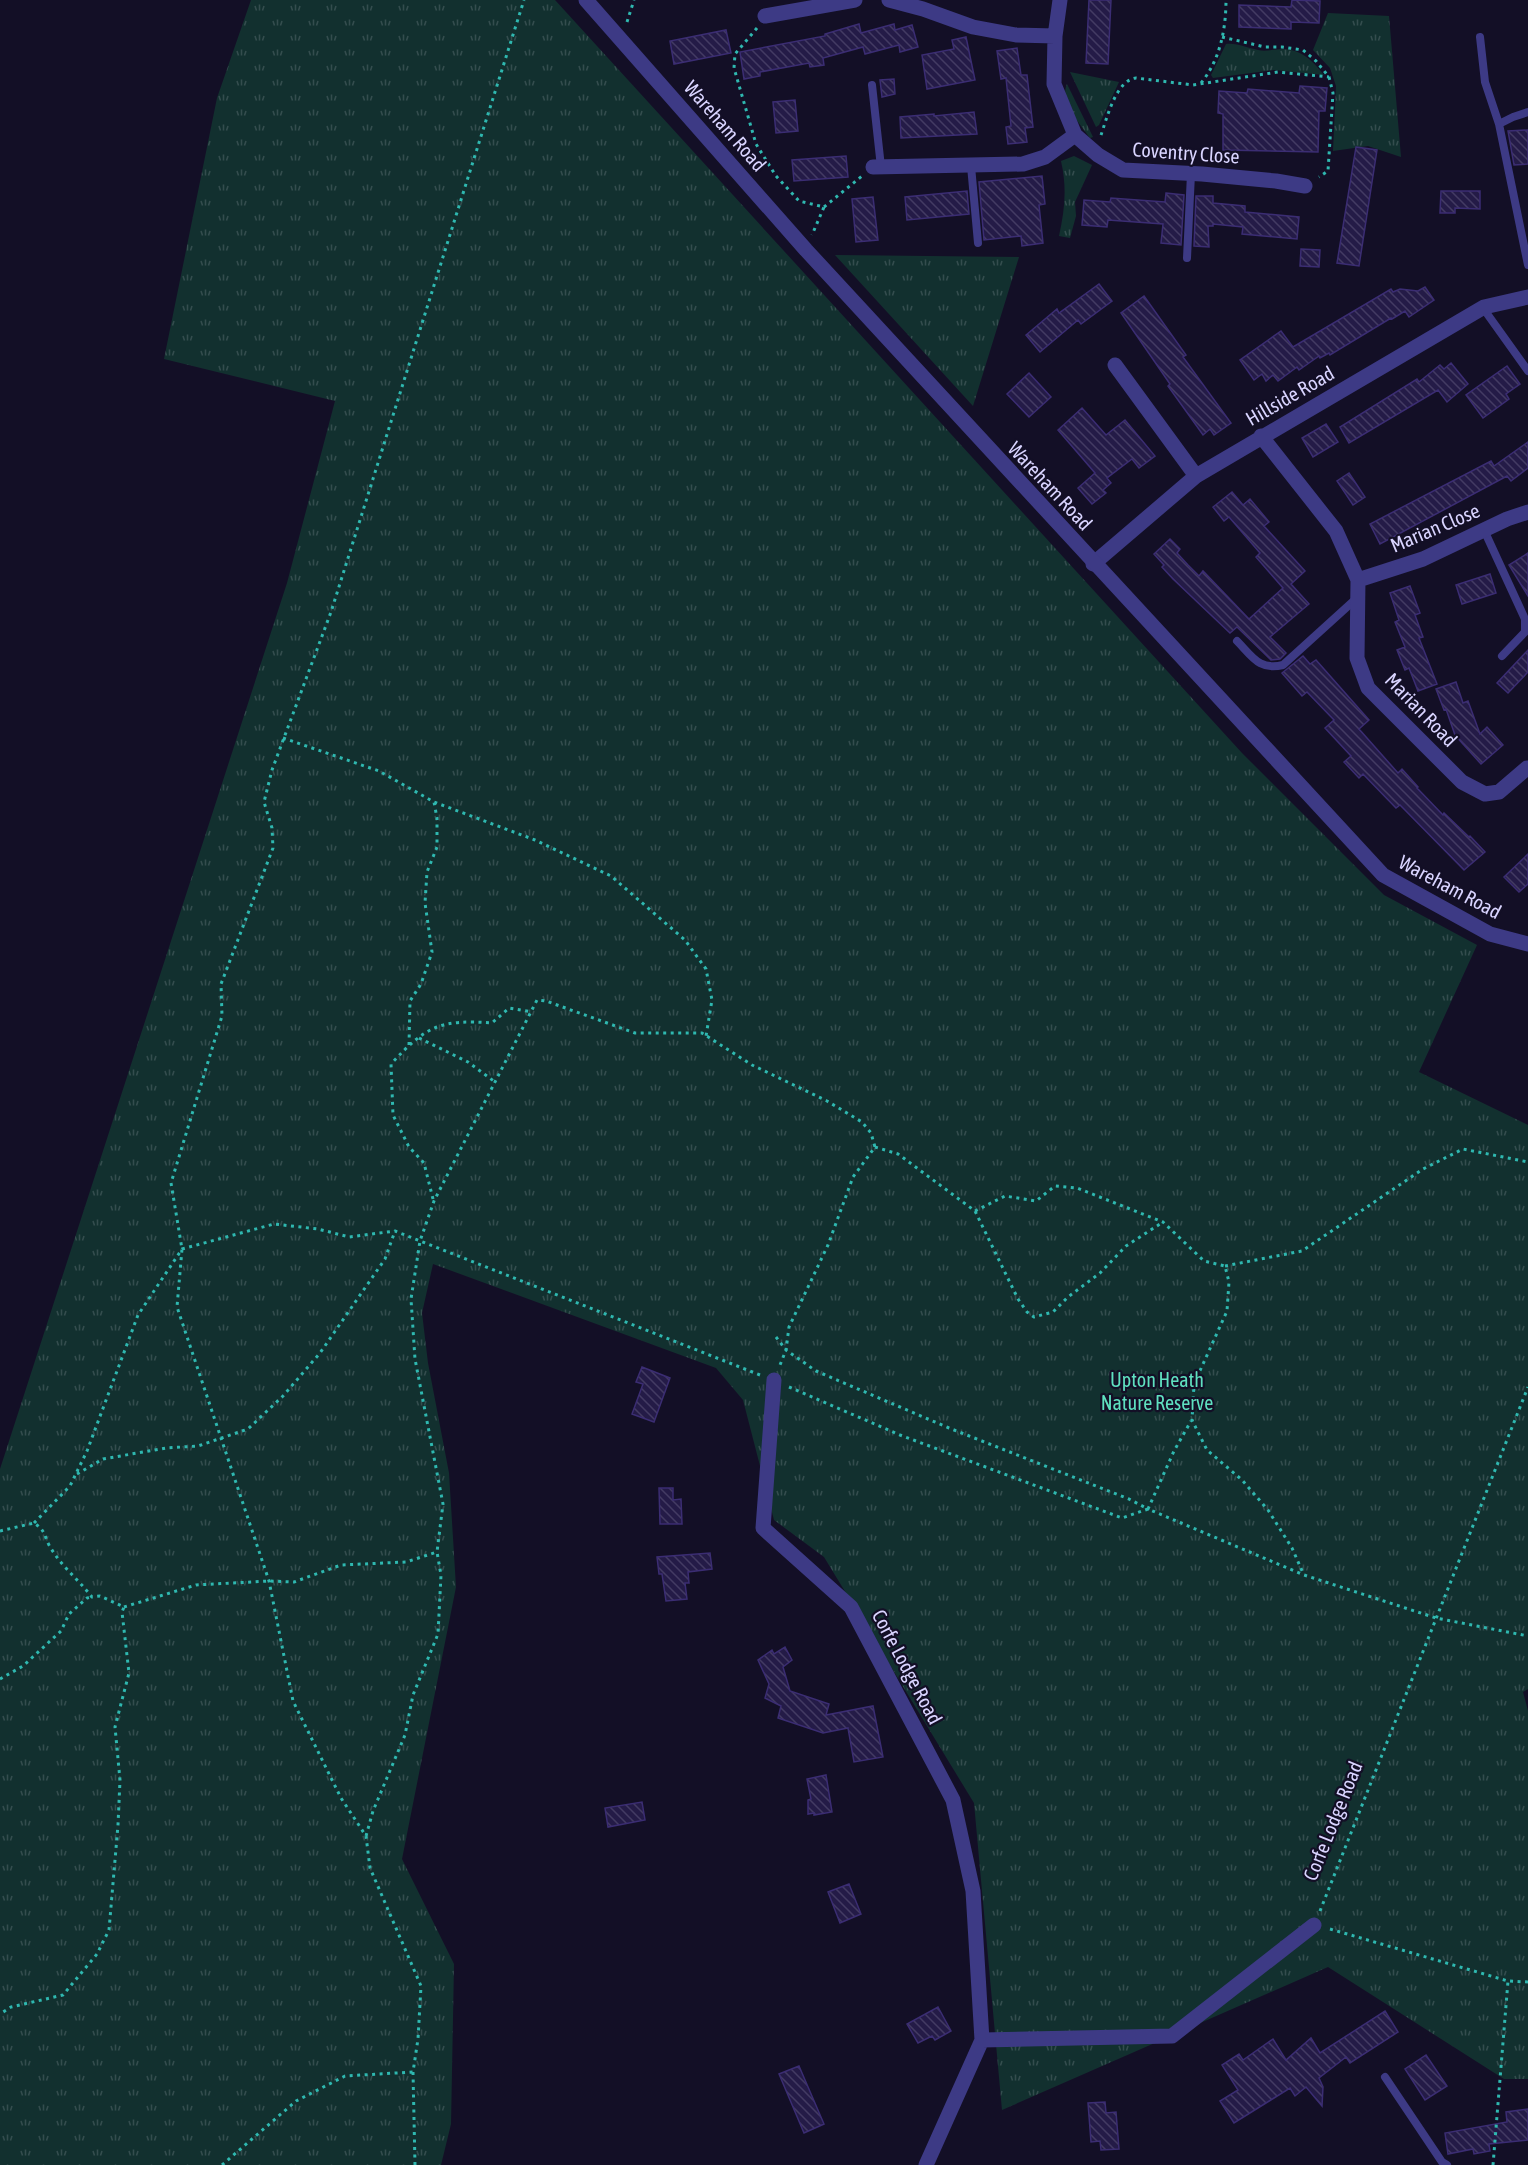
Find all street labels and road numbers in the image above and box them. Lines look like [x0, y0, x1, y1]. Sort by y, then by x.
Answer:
street label: Wareham Road [680, 76, 771, 176]
street label: Coventry Close [1132, 137, 1240, 168]
street label: Hillside Road [1242, 361, 1338, 430]
street label: Wareham Road [1004, 437, 1097, 535]
street label: Marian Close [1387, 498, 1483, 557]
street label: Marian Road [1381, 668, 1462, 751]
street label: Wareham Road [1395, 850, 1505, 923]
street label: Corfe Lodge Road [868, 1606, 947, 1728]
street label: Corfe Lodge Road [1298, 1758, 1367, 1884]

